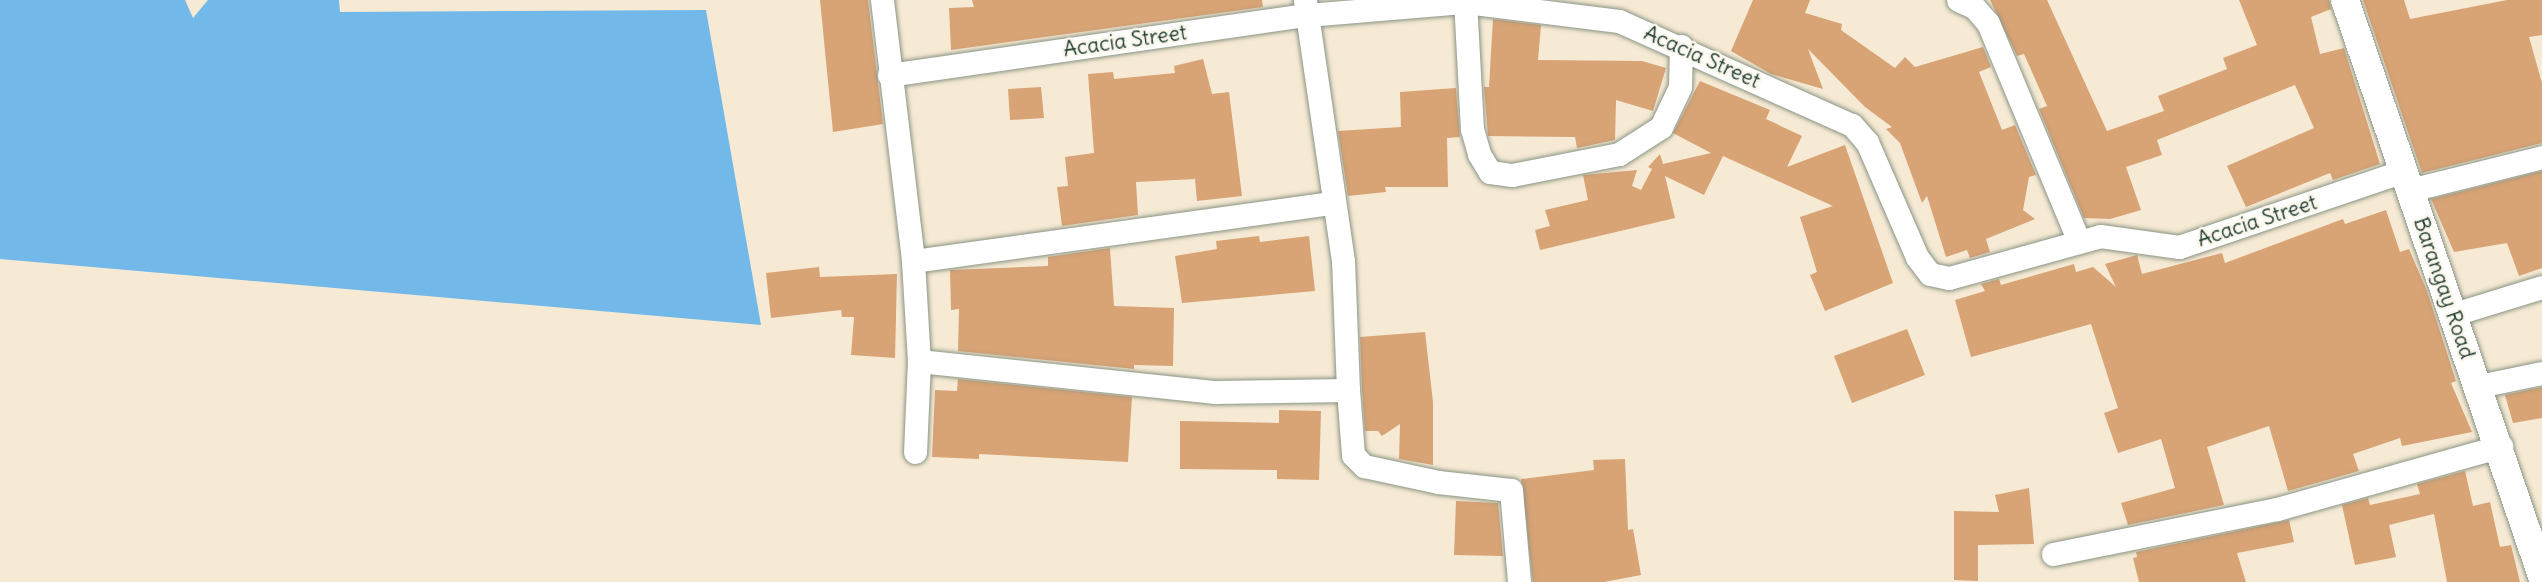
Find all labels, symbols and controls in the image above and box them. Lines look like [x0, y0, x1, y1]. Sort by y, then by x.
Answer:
street label: Acacia Street [1062, 20, 1188, 62]
street label: Acacia Street [1640, 20, 1764, 94]
street label: Acacia Street [2194, 190, 2320, 252]
street label: Barangay Road [2408, 214, 2480, 362]

